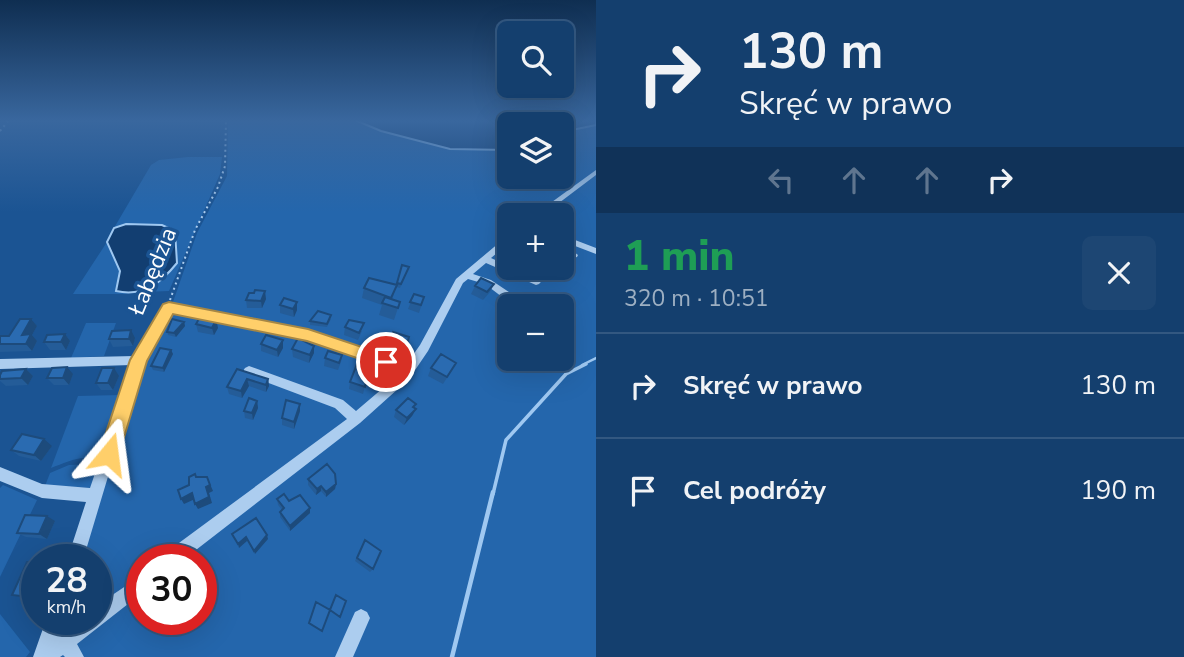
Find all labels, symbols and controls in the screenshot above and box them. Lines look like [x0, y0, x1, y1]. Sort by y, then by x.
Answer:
text: 130 m [739, 18, 883, 85]
map controls [497, 21, 574, 371]
button: search [497, 21, 574, 98]
icon: right [624, 28, 715, 119]
text: Skręć w prawo [739, 82, 952, 125]
button: layers [497, 112, 574, 189]
icon: left [762, 161, 800, 199]
icon: ahead [835, 161, 873, 199]
icon: ahead [908, 161, 946, 199]
icon: right [981, 161, 1019, 199]
button: + [497, 203, 574, 280]
street label: Łabędzia [121, 223, 184, 321]
text: 1 min [624, 228, 734, 285]
button: close [1082, 236, 1156, 310]
text: 320 m · 10:51 [624, 283, 769, 314]
button: − [497, 294, 574, 371]
pin [356, 332, 416, 392]
icon: arrive [367, 343, 405, 381]
icon: right [624, 367, 662, 405]
text: Skręć w prawo [683, 368, 863, 403]
text: 130 m [1080, 368, 1156, 403]
position arrow [72, 417, 146, 491]
icon: arrive [624, 472, 662, 510]
text: Cel podróży [683, 473, 826, 508]
text: 190 m [1080, 473, 1156, 508]
speed limit sign: 30 [126, 544, 217, 635]
text: 28 [45, 557, 88, 604]
text: km/h [47, 595, 86, 619]

